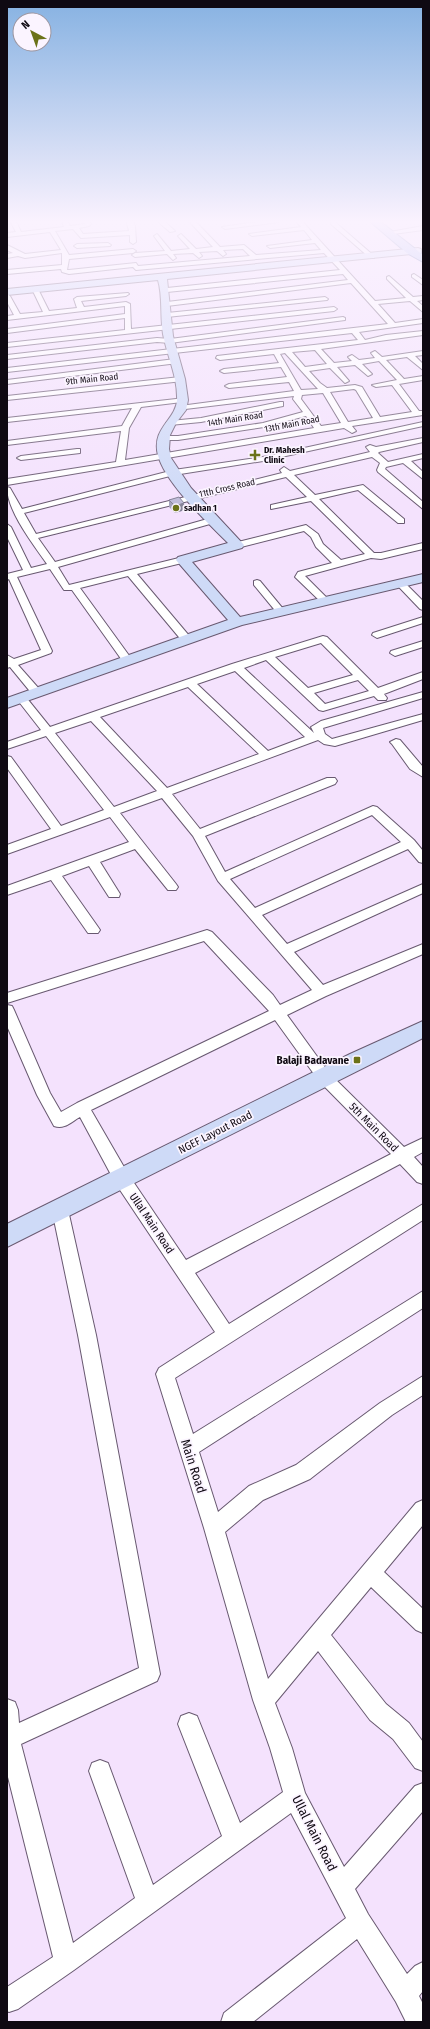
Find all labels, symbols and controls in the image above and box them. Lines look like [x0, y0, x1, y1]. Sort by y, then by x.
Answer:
north arrow [12, 12, 52, 52]
text: N [19, 18, 33, 32]
street label: 9th Main Road [65, 371, 119, 387]
street label: 14th Main Road [206, 410, 264, 428]
street label: 13th Main Road [264, 414, 321, 434]
place label: Dr. Mahesh Clinic [264, 445, 305, 465]
marker: Dr. Mahesh Clinic [249, 449, 261, 461]
street label: 11th Cross Road [198, 477, 256, 499]
marker: sadhan 1 [171, 503, 181, 513]
place label: sadhan 1 [184, 503, 217, 513]
place label: Balaji Badavane [277, 1054, 349, 1067]
marker: Balaji Badavane [352, 1055, 362, 1065]
street label: 5th Main Road [346, 1100, 401, 1155]
street label: NGEF Layout Road [176, 1108, 254, 1157]
street label: Ullal Main Road [127, 1191, 177, 1256]
street label: Main Road [178, 1437, 209, 1495]
street label: Ullal Main Road [289, 1793, 340, 1874]

